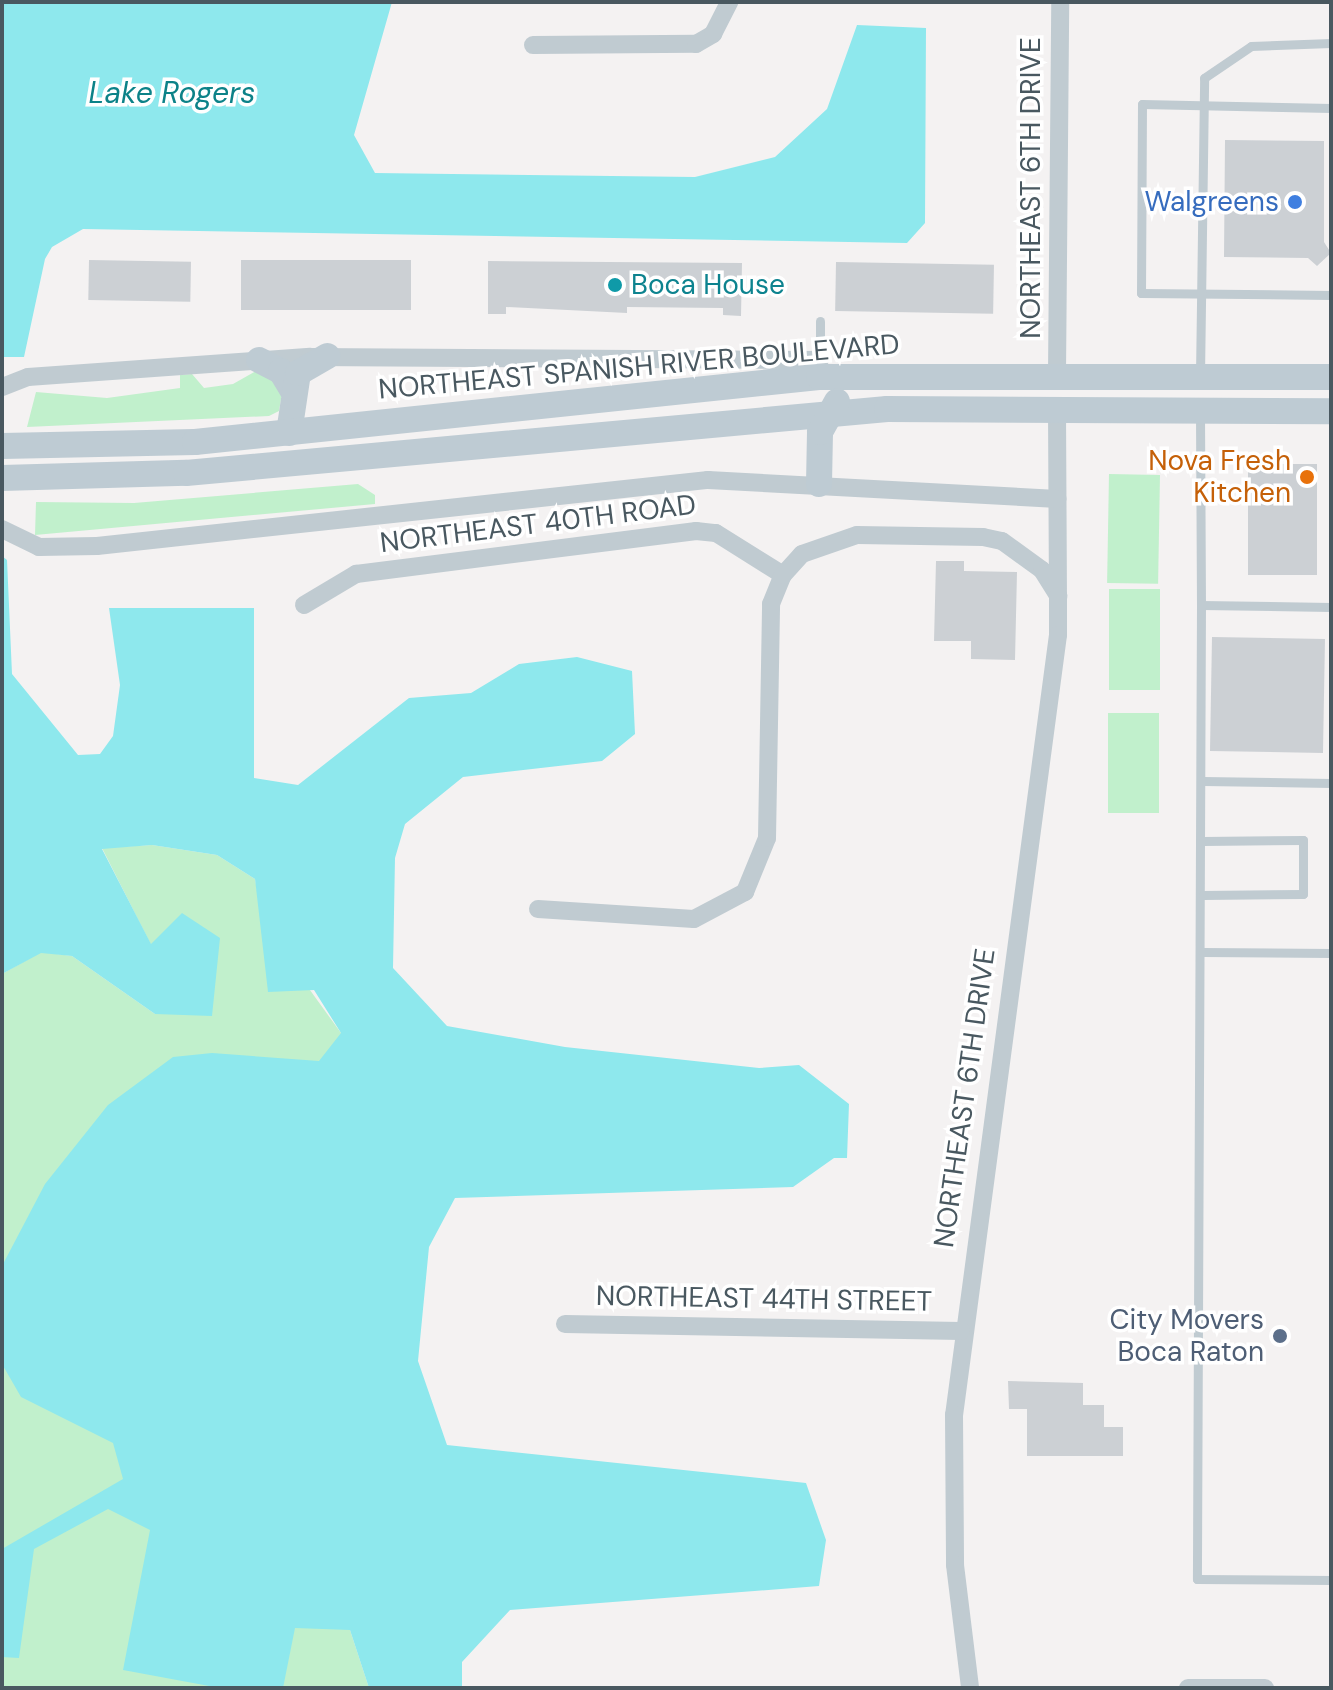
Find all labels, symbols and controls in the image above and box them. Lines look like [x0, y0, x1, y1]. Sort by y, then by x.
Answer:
street label: NORTHEAST 6TH DRIVE [1014, 37, 1048, 339]
water label: Lake Rogers [89, 75, 255, 111]
place label: Walgreens [1144, 185, 1279, 219]
marker: Walgreens [1286, 193, 1304, 211]
place label: Boca House [631, 268, 785, 302]
marker: Boca House [606, 276, 624, 294]
street label: NORTHEAST SPANISH RIVER BOULEVARD [377, 327, 901, 407]
place label: Nova Fresh Kitchen [1148, 444, 1291, 510]
marker: Nova Fresh Kitchen [1298, 468, 1316, 486]
street label: NORTHEAST 40TH ROAD [378, 488, 698, 560]
street label: NORTHEAST 6TH DRIVE [927, 946, 1003, 1250]
street label: NORTHEAST 44TH STREET [596, 1279, 932, 1319]
place label: City Movers Boca Raton [1109, 1303, 1264, 1369]
marker: City Movers Boca Raton [1271, 1327, 1289, 1345]

